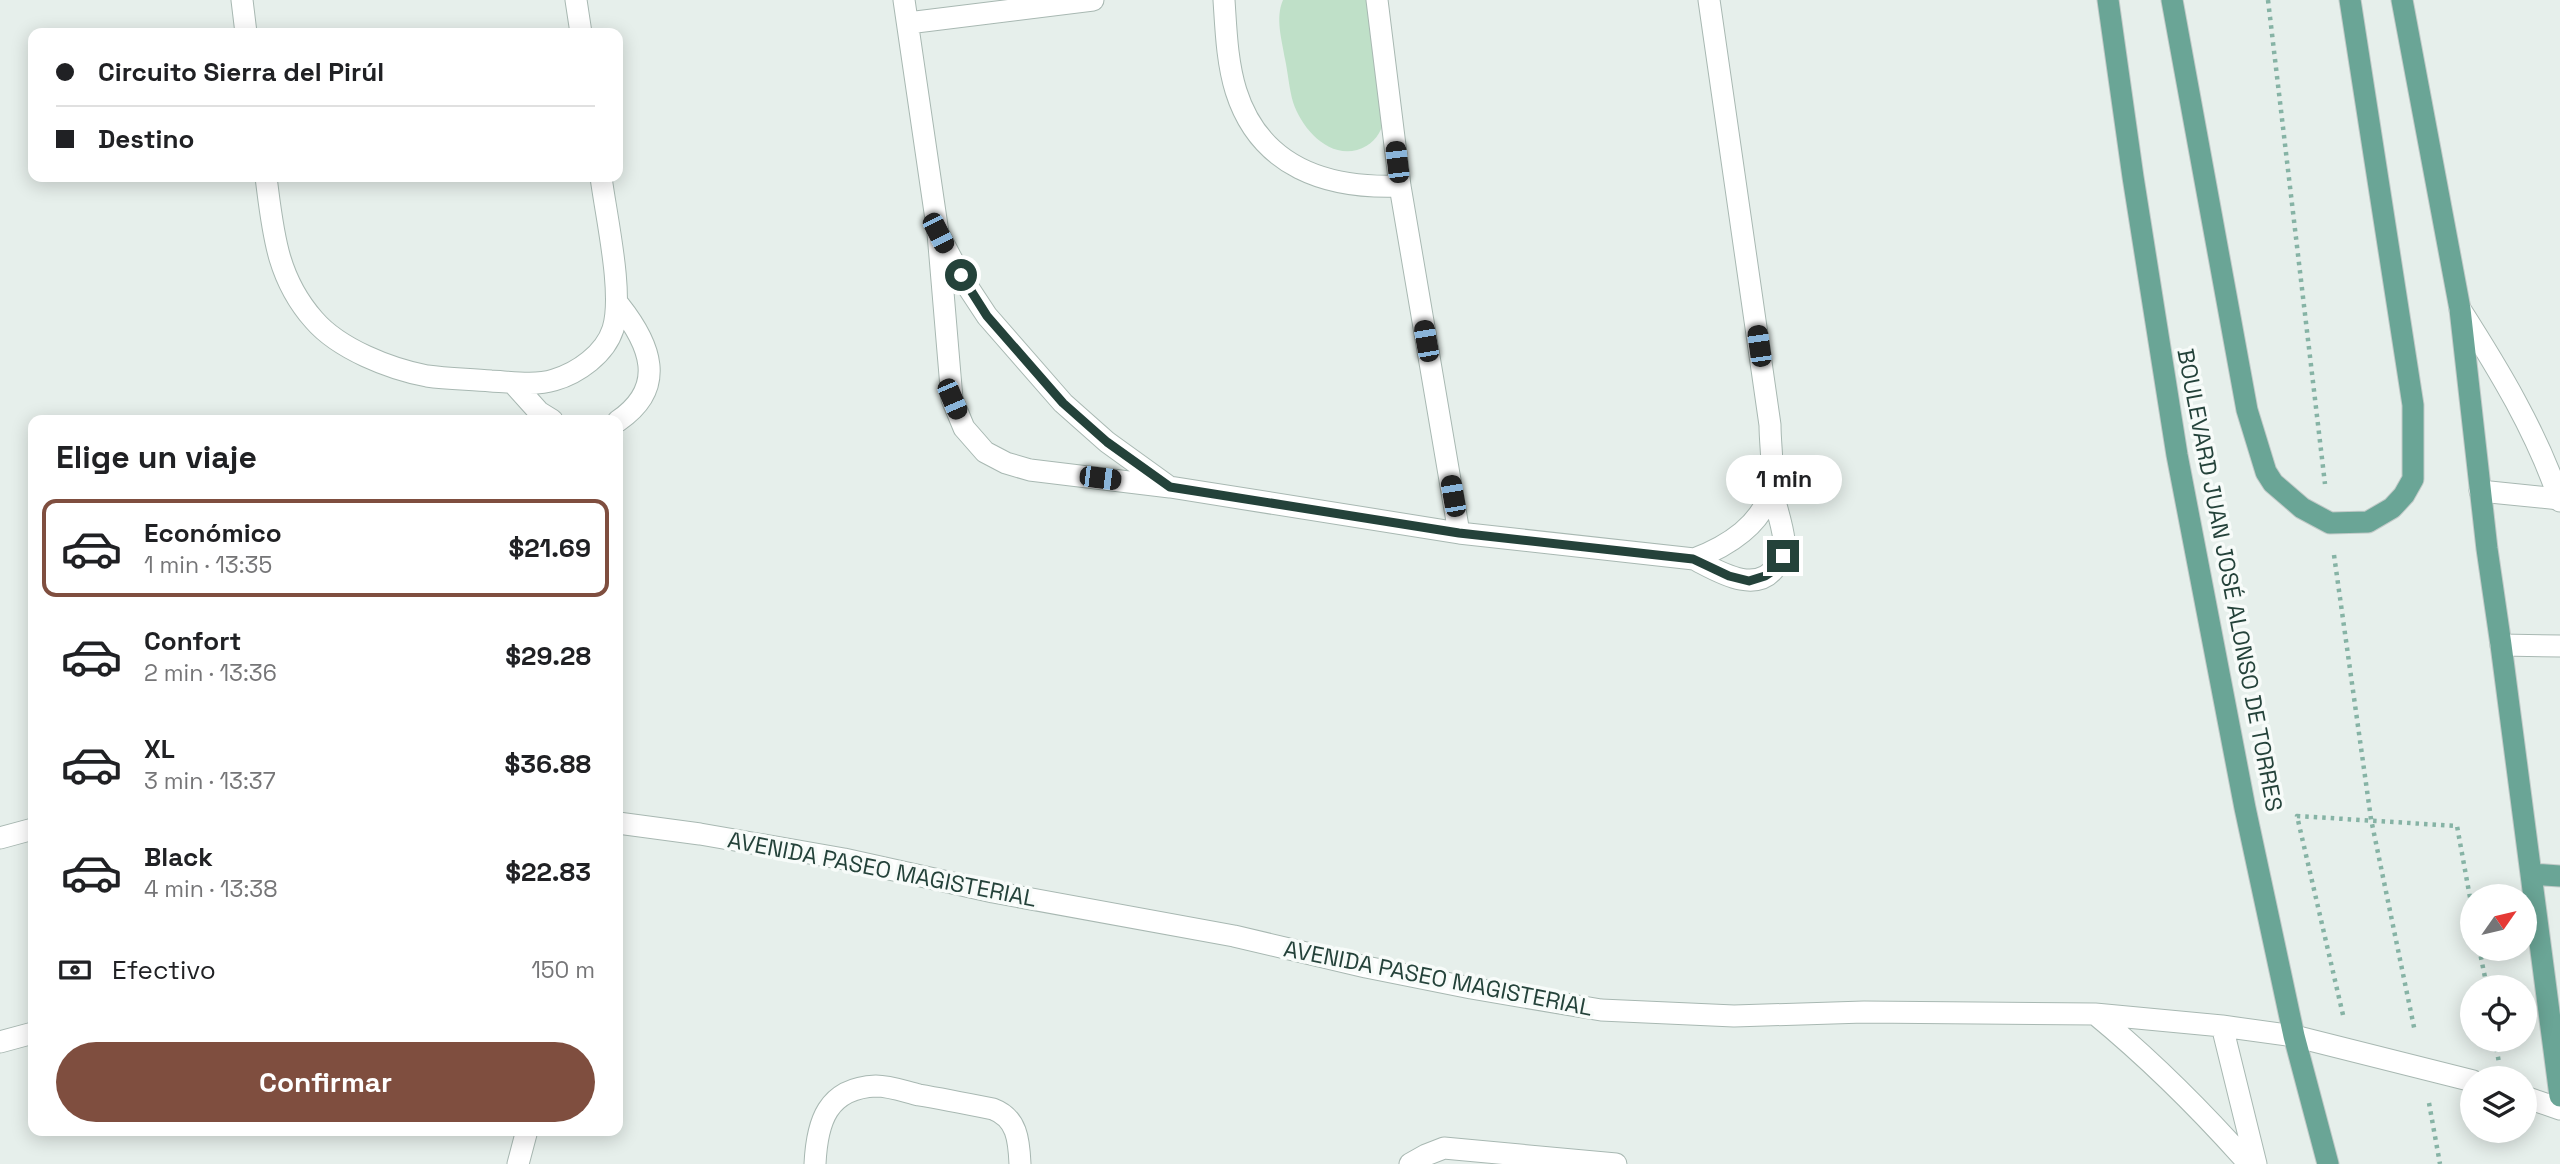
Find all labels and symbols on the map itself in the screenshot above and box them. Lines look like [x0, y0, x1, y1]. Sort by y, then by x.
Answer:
car [1385, 140, 1410, 184]
car [920, 210, 957, 256]
route start [945, 259, 977, 291]
car [1413, 318, 1440, 364]
car [1746, 324, 1773, 368]
street label: BOULEVARD JUAN JOSÉ ALONSO DE TORRES [2170, 346, 2290, 814]
car [935, 376, 970, 422]
callout: 1 min [1725, 454, 1841, 504]
car [1078, 465, 1123, 491]
car [1440, 473, 1467, 519]
route end [1767, 540, 1799, 572]
street label: AVENIDA PASEO MAGISTERIAL [725, 824, 1039, 914]
north arrow [2460, 884, 2538, 961]
street label: AVENIDA PASEO MAGISTERIAL [1281, 933, 1595, 1023]

